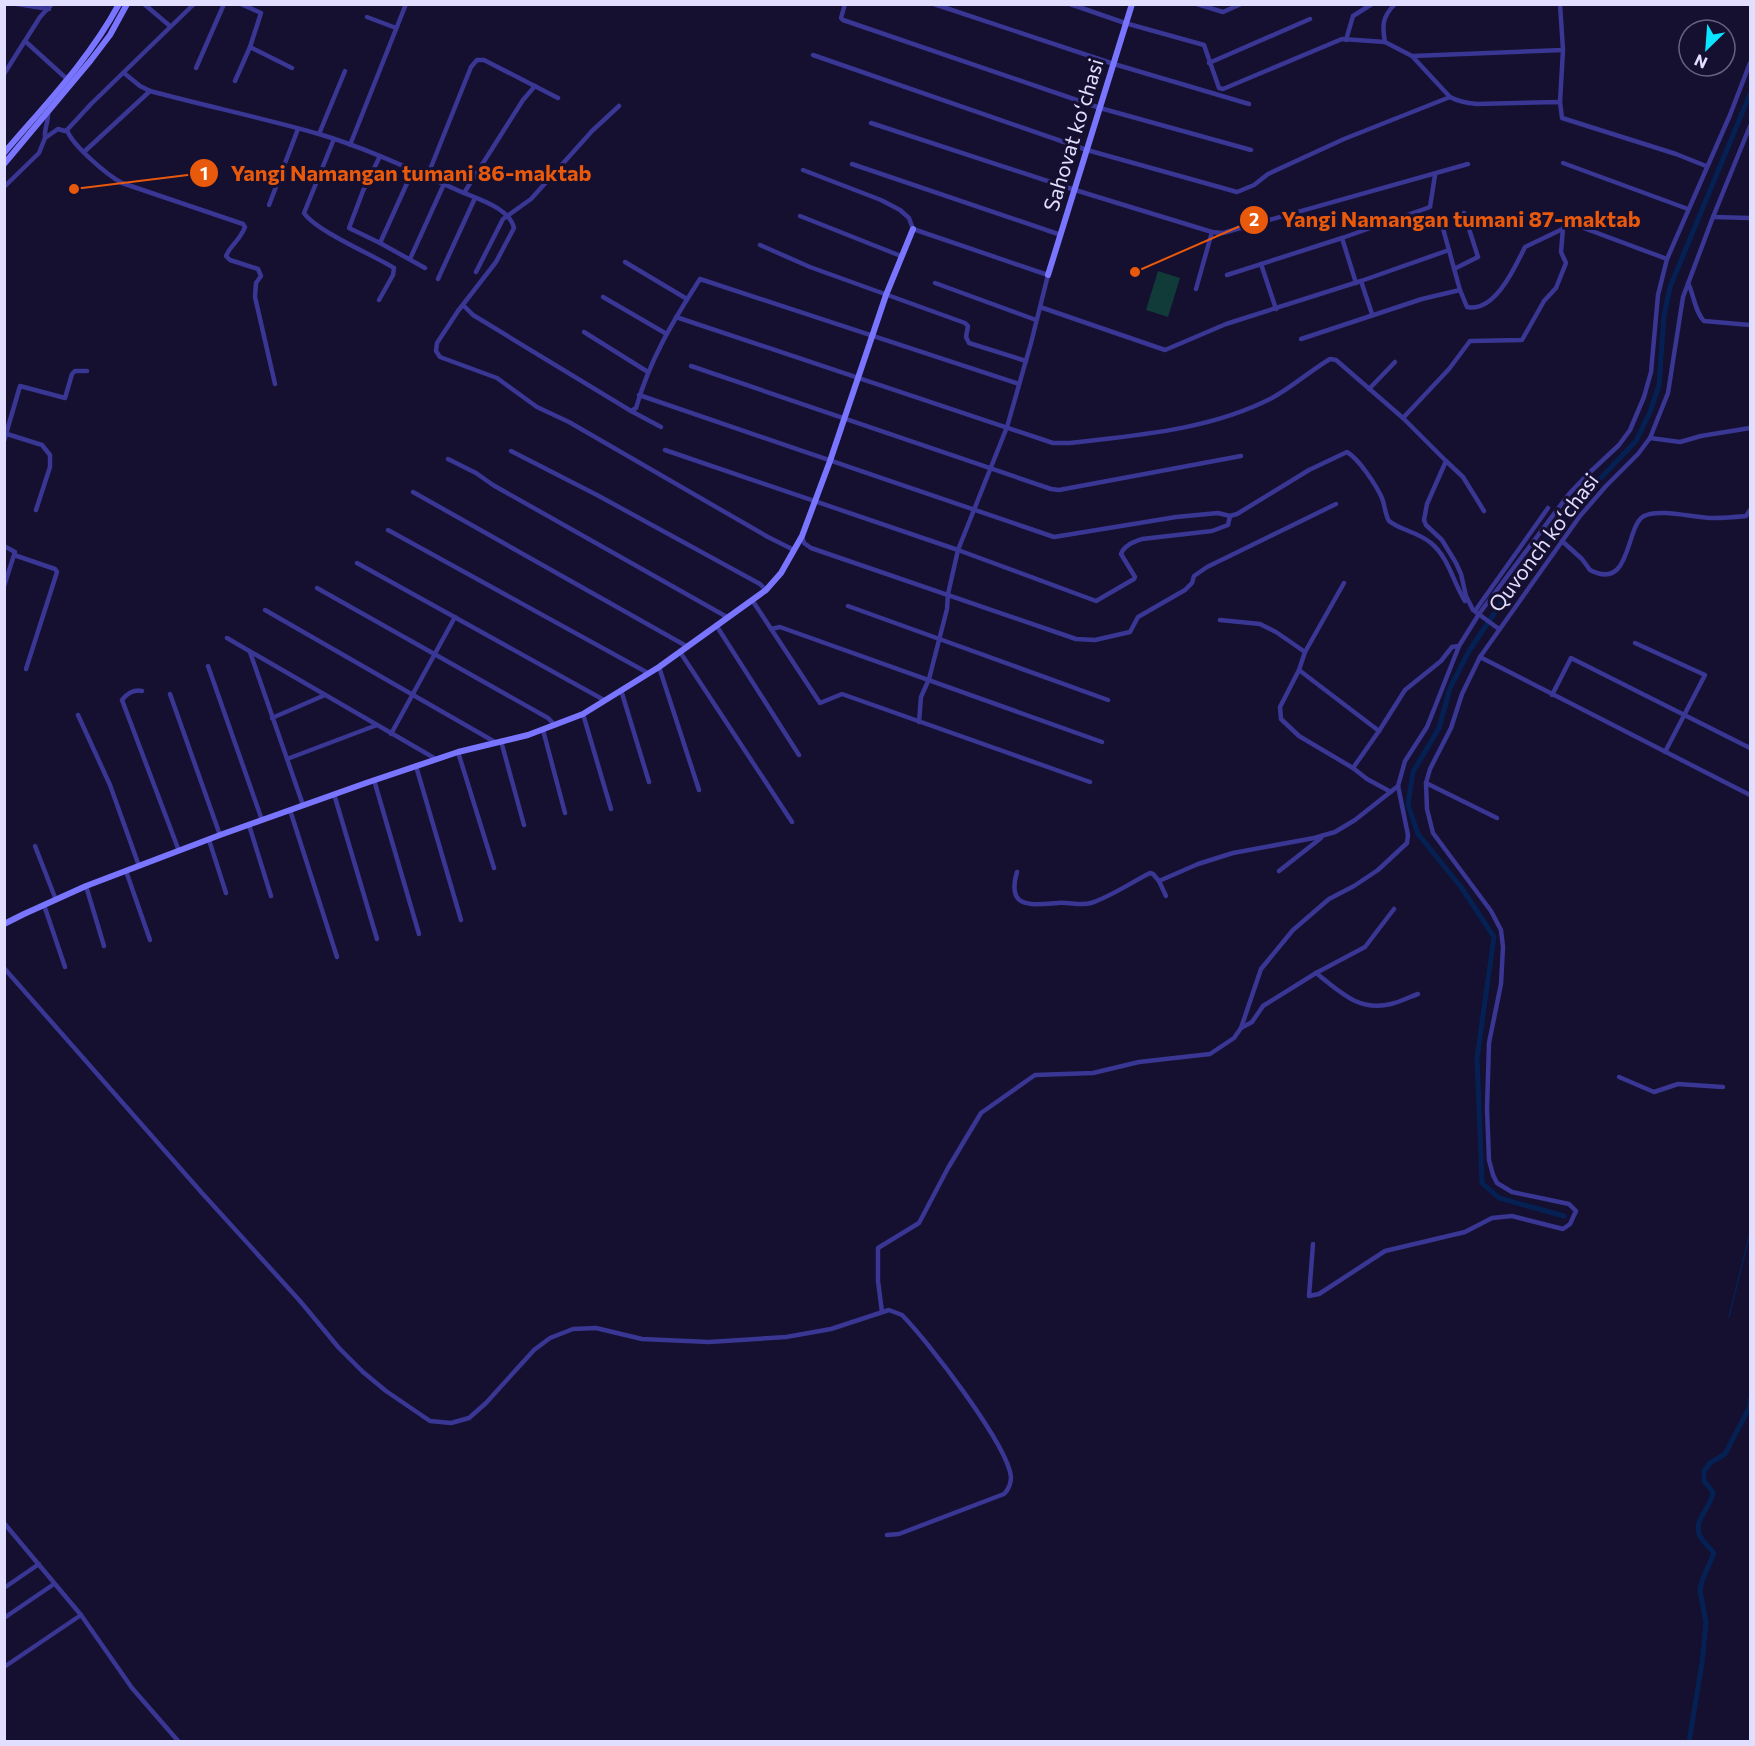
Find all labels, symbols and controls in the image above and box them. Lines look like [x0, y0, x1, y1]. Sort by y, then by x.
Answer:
north arrow [1677, 18, 1737, 78]
text: N [1691, 51, 1710, 73]
street label: Sahovat koʻchasi [1037, 55, 1108, 214]
callout: Yangi Namangan tumani 86-maktab [189, 153, 604, 193]
text: Yangi Namangan tumani 86-maktab [230, 159, 592, 186]
text: 1 [200, 162, 208, 184]
callout: Yangi Namangan tumani 87-maktab [1239, 200, 1653, 240]
text: Yangi Namangan tumani 87-maktab [1281, 205, 1641, 232]
text: 2 [1249, 208, 1259, 230]
street label: Quvonch koʻchasi [1483, 468, 1603, 616]

